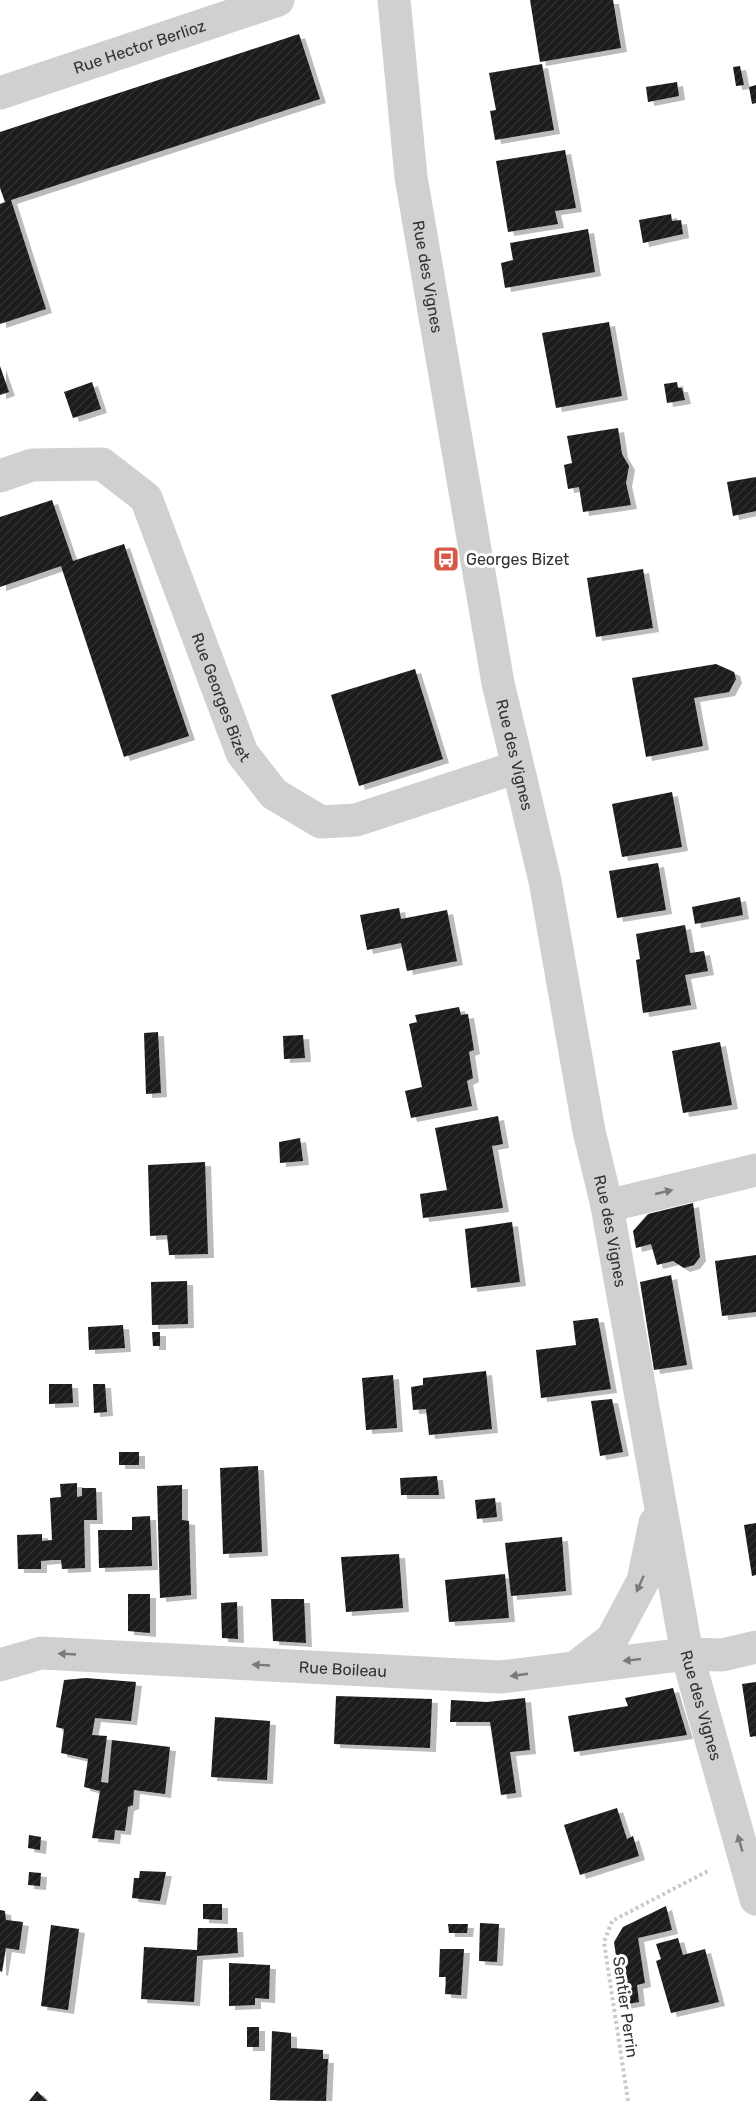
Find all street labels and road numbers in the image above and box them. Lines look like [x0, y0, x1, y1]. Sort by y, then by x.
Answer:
street label: Rue Hector Berlioz [71, 16, 208, 78]
street label: Rue des Vignes [409, 219, 447, 335]
street label: Rue Georges Bizet [187, 630, 254, 766]
street label: Rue des Vignes [492, 697, 537, 812]
street label: Rue des Vignes [590, 1173, 630, 1289]
street label: Rue des Vignes [676, 1648, 726, 1763]
street label: Rue Boileau [298, 1657, 387, 1681]
street label: Sentier Perrin [609, 1955, 642, 2059]

